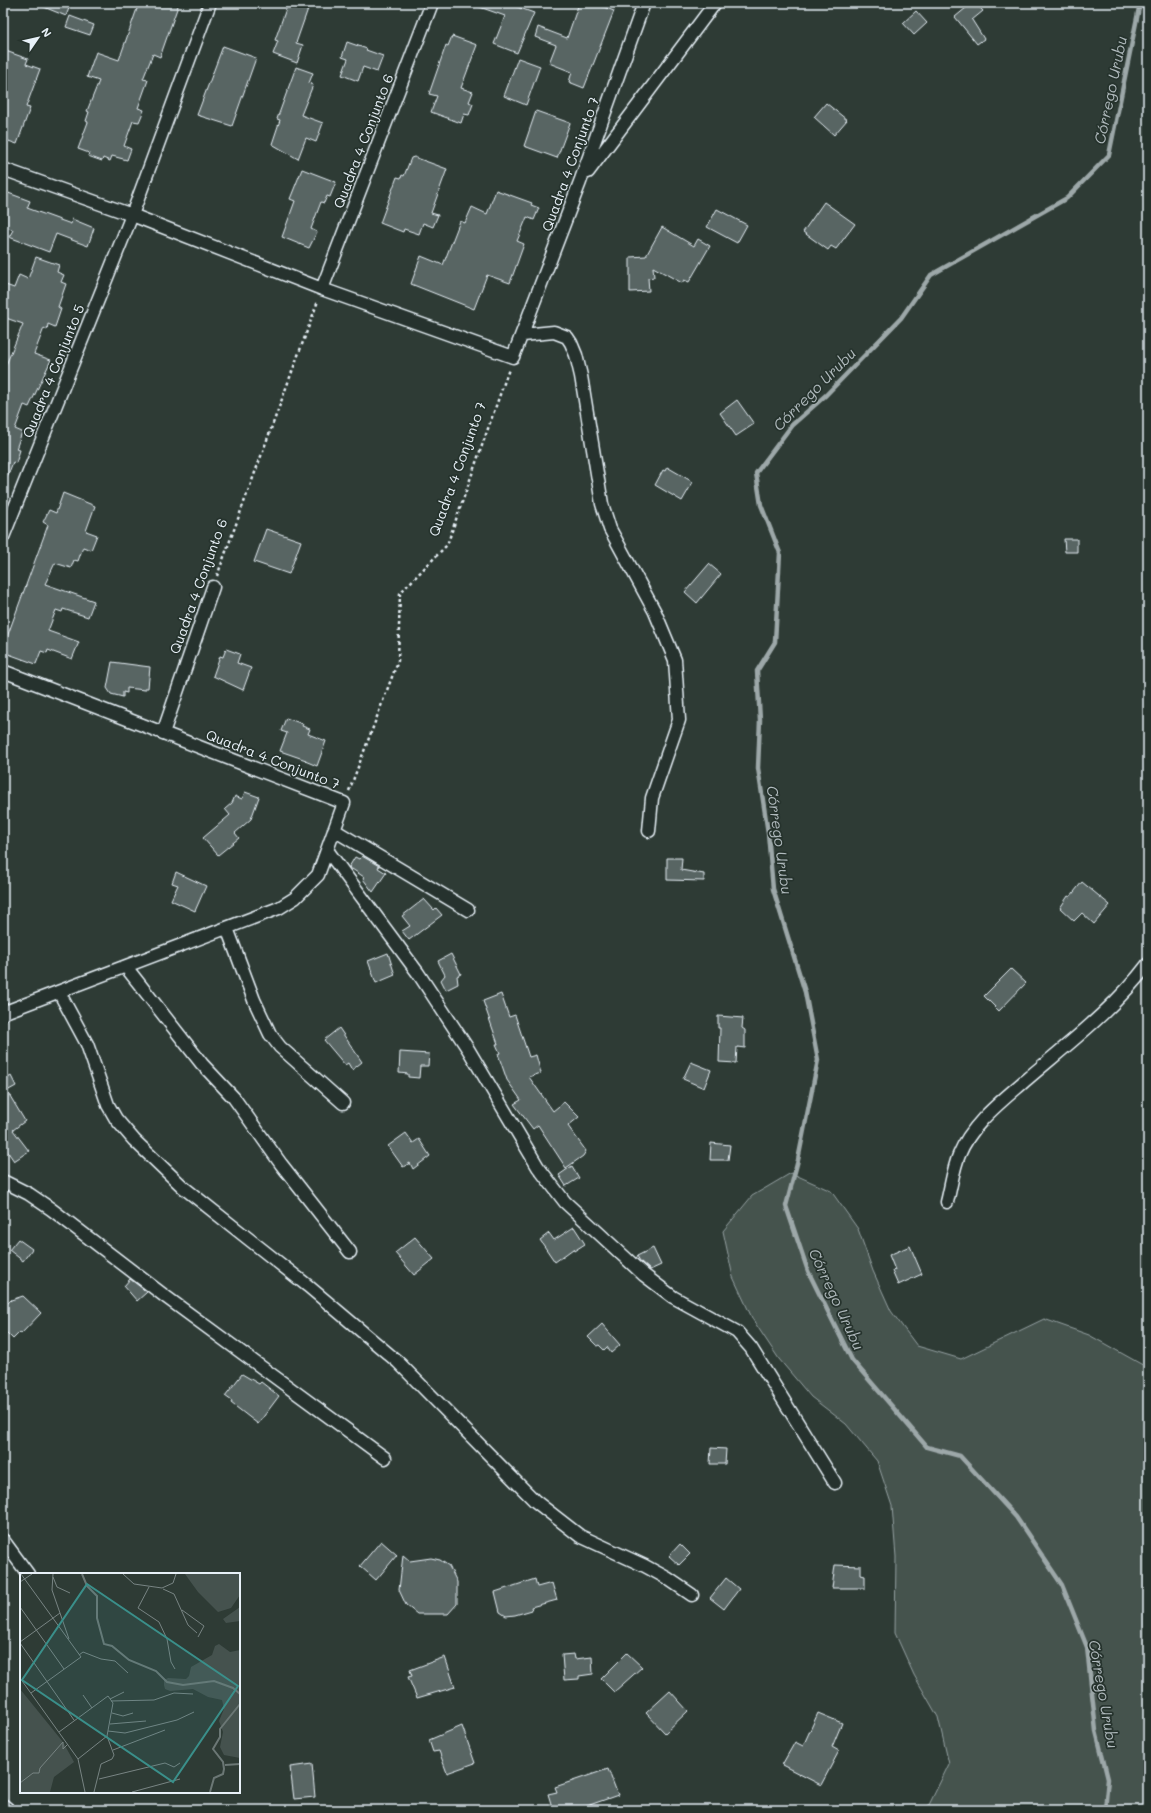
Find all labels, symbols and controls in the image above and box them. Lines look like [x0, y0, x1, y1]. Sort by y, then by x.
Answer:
north arrow [18, 18, 58, 58]
text: N [38, 24, 55, 40]
water label: Córrego Urubu [1089, 34, 1131, 146]
street label: Quadra 4 Conjunto 6 [329, 71, 397, 211]
street label: Quadra 4 Conjunto 7 [537, 94, 603, 234]
street label: Quadra 4 Conjunto 5 [18, 301, 88, 441]
water label: Córrego Urubu [768, 343, 860, 435]
street label: Quadra 4 Conjunto 7 [424, 399, 490, 539]
street label: Quadra 4 Conjunto 6 [165, 516, 231, 656]
street label: Quadra 4 Conjunto 7 [203, 725, 343, 793]
water label: Córrego Urubu [762, 784, 798, 896]
water label: Córrego Urubu [805, 1245, 869, 1353]
inset map [20, 1573, 240, 1793]
water label: Córrego Urubu [1085, 1638, 1123, 1750]

